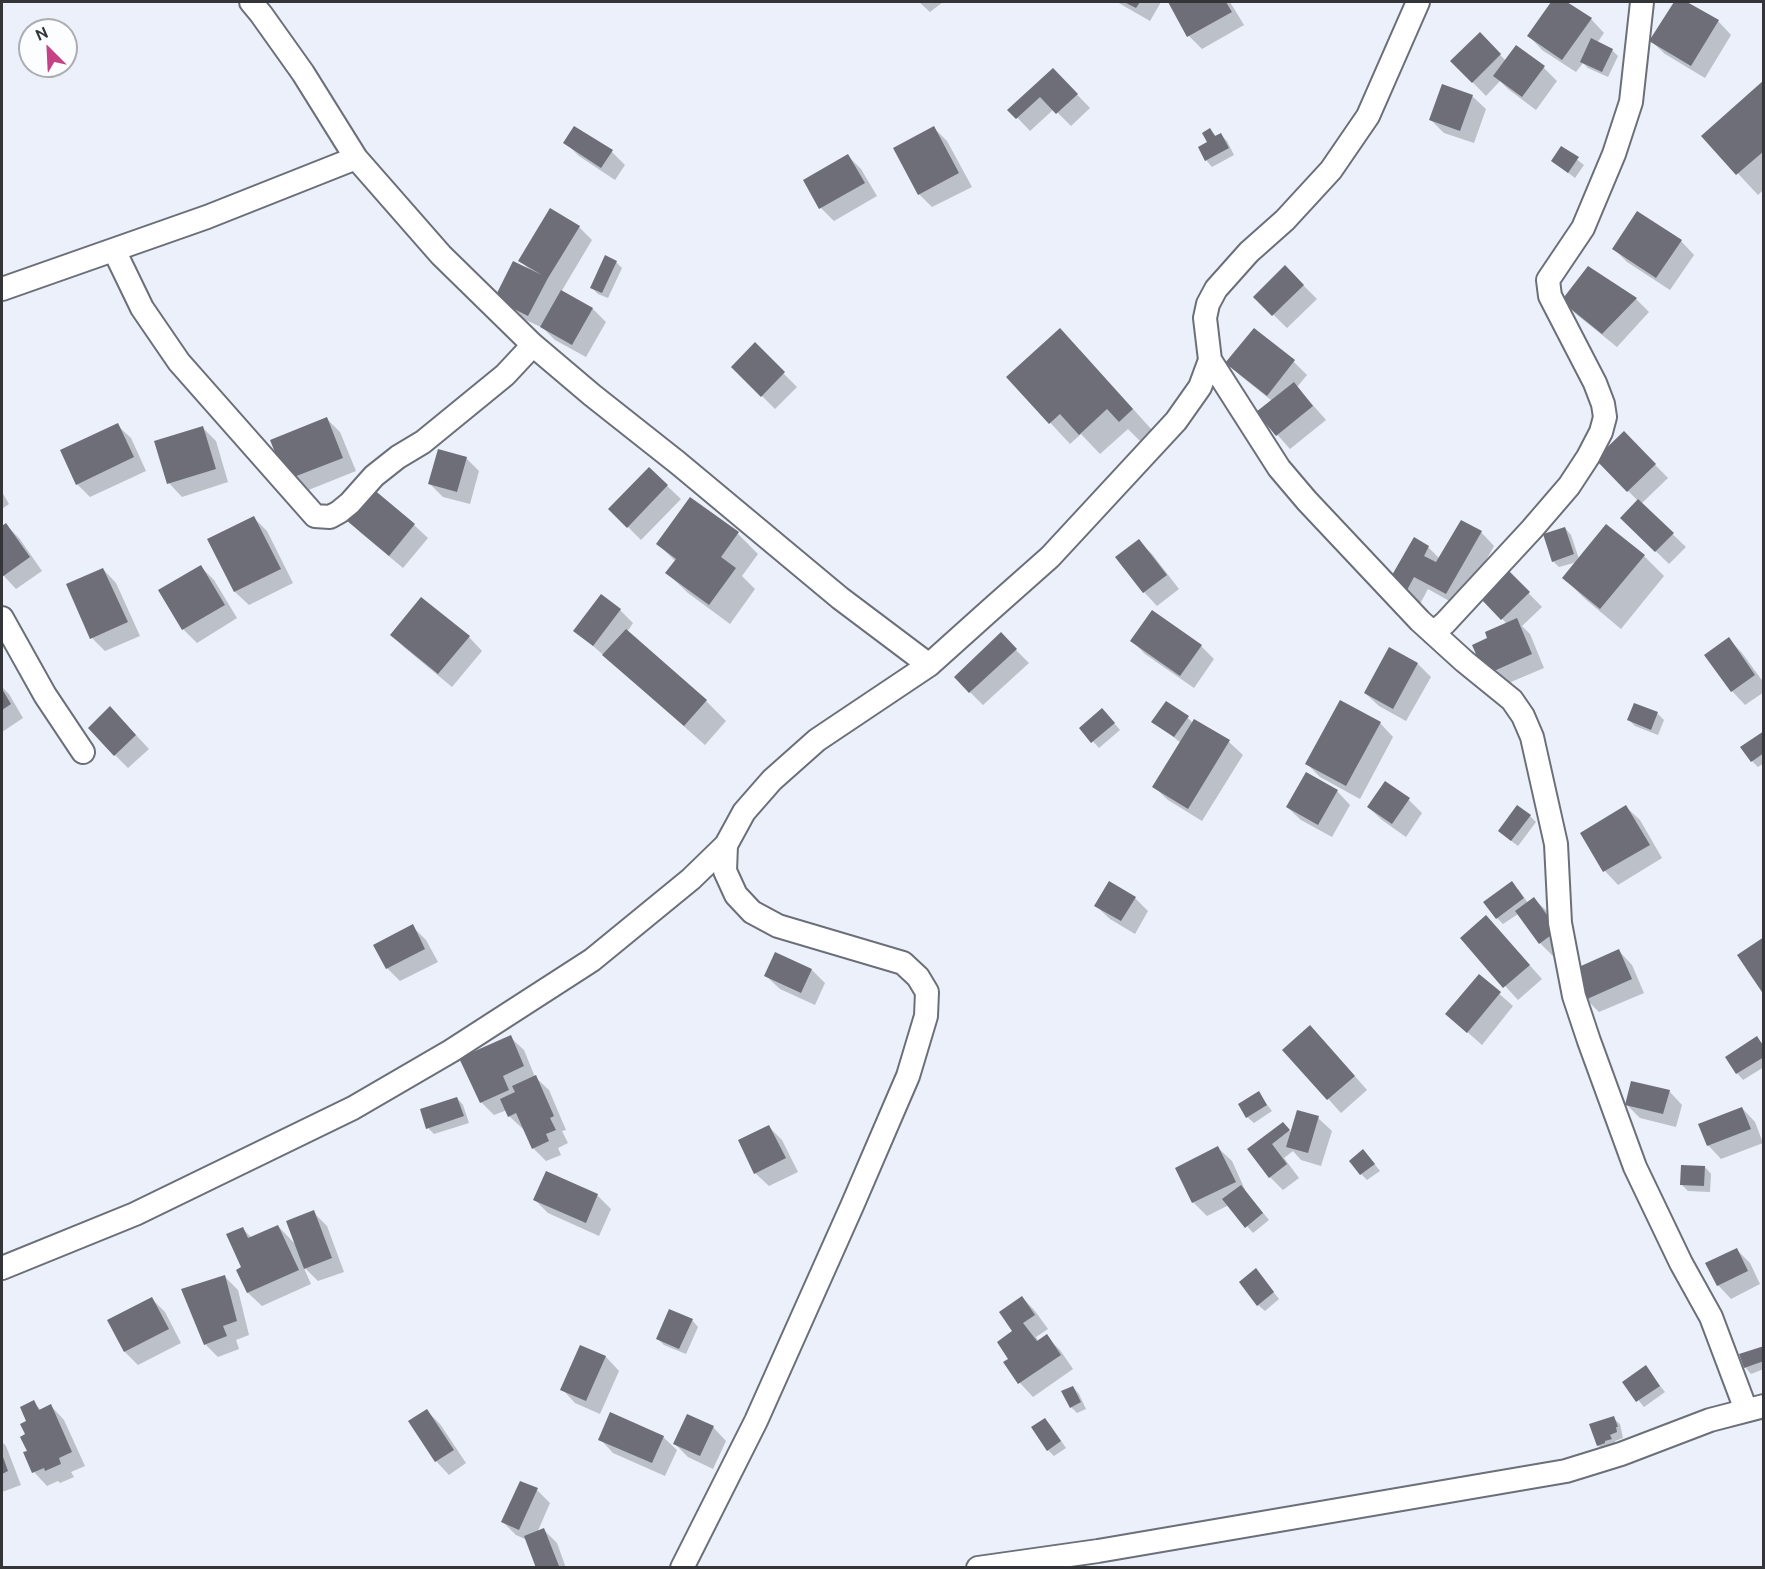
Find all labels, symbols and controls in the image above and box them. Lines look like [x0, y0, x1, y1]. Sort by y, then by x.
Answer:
north arrow [18, 18, 78, 78]
text: N [32, 23, 51, 44]

